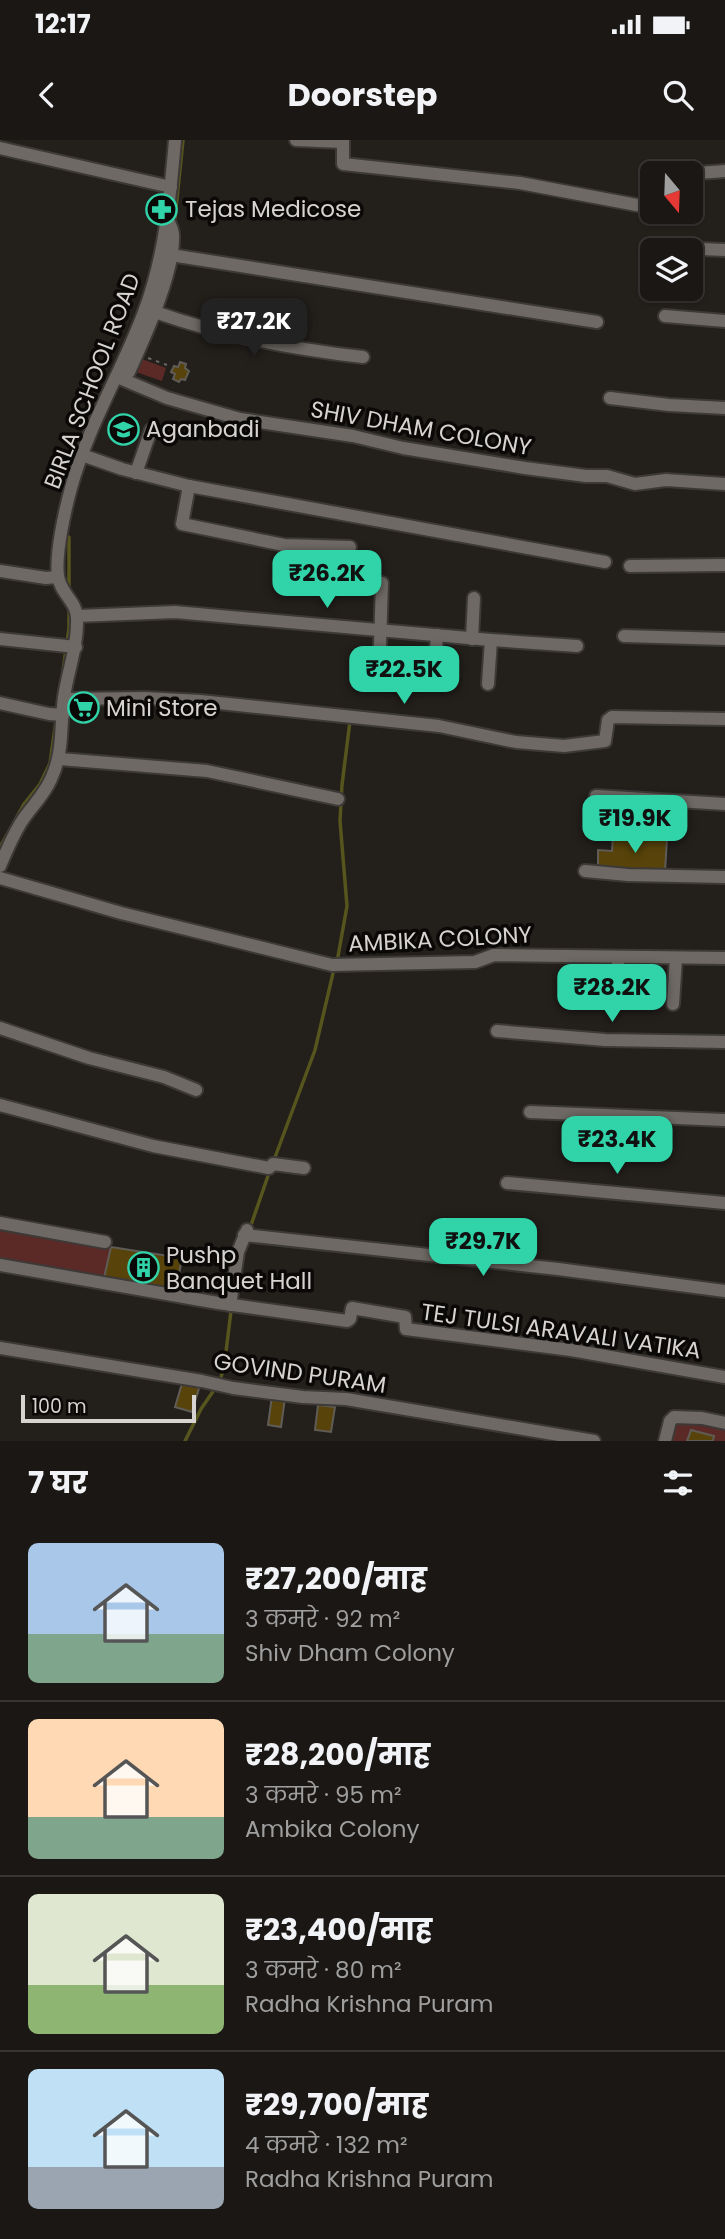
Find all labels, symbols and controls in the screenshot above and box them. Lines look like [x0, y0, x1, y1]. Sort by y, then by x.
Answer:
text: 12:17 [35, 6, 91, 42]
text: Doorstep [287, 72, 438, 117]
icon: back [28, 76, 66, 114]
icon: search [659, 76, 697, 114]
north arrow [640, 161, 704, 224]
map controls [640, 161, 703, 301]
pharmacy icon: Tejas Medicose [145, 192, 179, 226]
place label: Tejas Medicose [185, 193, 361, 225]
button: layers [640, 238, 703, 301]
street label: BIRLA SCHOOL ROAD [36, 269, 148, 493]
pin: ₹27.2K [197, 298, 311, 358]
text: ₹27.2K [217, 305, 291, 337]
street label: SHIV DHAM COLONY [308, 393, 534, 463]
school or university icon: Aganbadi [106, 412, 140, 446]
place label: Aganbadi [146, 413, 260, 445]
pin: ₹26.2K [270, 550, 384, 610]
text: ₹26.2K [288, 557, 366, 589]
pin: ₹22.5K [347, 646, 461, 706]
text: ₹22.5K [365, 653, 443, 685]
supermarket icon: Mini Store [66, 691, 100, 725]
place label: Mini Store [106, 692, 217, 724]
pin: ₹19.9K [578, 796, 692, 855]
text: ₹19.9K [598, 802, 672, 834]
street label: AMBIKA COLONY [347, 918, 533, 960]
pin: ₹28.2K [555, 964, 669, 1024]
text: ₹28.2K [573, 971, 651, 1003]
pin: ₹23.4K [560, 1116, 674, 1176]
text: ₹23.4K [578, 1123, 656, 1155]
pin: ₹29.7K [426, 1218, 540, 1278]
text: ₹29.7K [445, 1225, 521, 1257]
place label: Pushp Banquet Hall [166, 1239, 312, 1297]
building icon: Pushp Banquet Hall [126, 1251, 160, 1285]
street label: TEJ TULSI ARAVALI VATIKA [419, 1296, 703, 1366]
street label: GOVIND PURAM [212, 1345, 388, 1401]
scale bar [21, 1392, 196, 1424]
text: 100 m [32, 1393, 87, 1420]
text: 7 घर [28, 1461, 87, 1504]
icon: filters [659, 1464, 697, 1502]
text: ₹27,200/माह [245, 1557, 427, 1600]
icon: home [84, 1571, 168, 1655]
text: 3 कमरे · 92 m² [245, 1603, 400, 1635]
text: Shiv Dham Colony [245, 1637, 455, 1669]
text: ₹28,200/माह [245, 1733, 430, 1776]
icon: home [84, 1747, 168, 1831]
text: 3 कमरे · 95 m² [245, 1779, 401, 1811]
text: Ambika Colony [245, 1813, 419, 1845]
text: ₹23,400/माह [245, 1908, 432, 1951]
icon: home [84, 1922, 168, 2006]
text: 3 कमरे · 80 m² [245, 1954, 402, 1986]
text: Radha Krishna Puram [245, 1988, 494, 2020]
text: ₹29,700/माह [245, 2083, 428, 2126]
icon: home [84, 2097, 168, 2181]
text: 4 कमरे · 132 m² [245, 2129, 408, 2161]
text: Radha Krishna Puram [245, 2163, 494, 2195]

